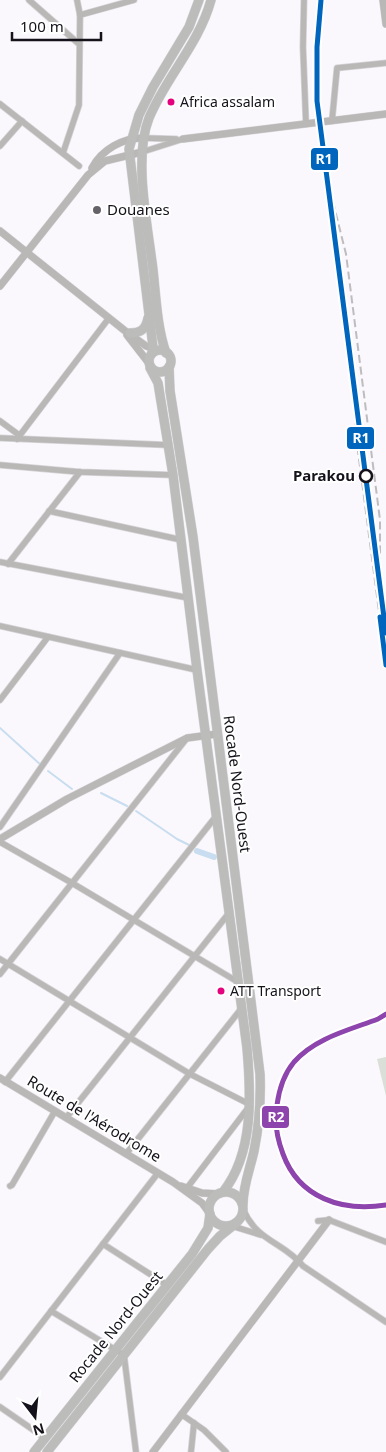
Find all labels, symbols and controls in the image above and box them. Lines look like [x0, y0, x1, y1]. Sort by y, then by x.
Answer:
scale bar [12, 10, 101, 42]
text: 100 m [20, 16, 64, 36]
place label: Africa assalam [180, 92, 275, 111]
marker: Africa assalam [166, 97, 176, 107]
line badge: R1 [310, 147, 339, 171]
text: R1 [315, 149, 333, 168]
place label: Douanes [107, 199, 170, 219]
marker: Douanes [91, 204, 103, 216]
line badge: R1 [346, 426, 375, 450]
text: R1 [352, 428, 370, 447]
place label: Parakou [293, 465, 355, 485]
marker: Parakou [359, 469, 373, 483]
street label: Rocade Nord-Ouest [220, 714, 256, 854]
place label: ATT Transport [230, 981, 321, 1000]
marker: ATT Transport [216, 986, 226, 996]
street label: Route de l'Aérodrome [24, 1070, 165, 1166]
line badge: R2 [261, 1105, 290, 1129]
text: R2 [267, 1107, 285, 1126]
street label: Rocade Nord-Ouest [64, 1266, 167, 1386]
north arrow [10, 1392, 60, 1442]
text: N [31, 1419, 47, 1441]

